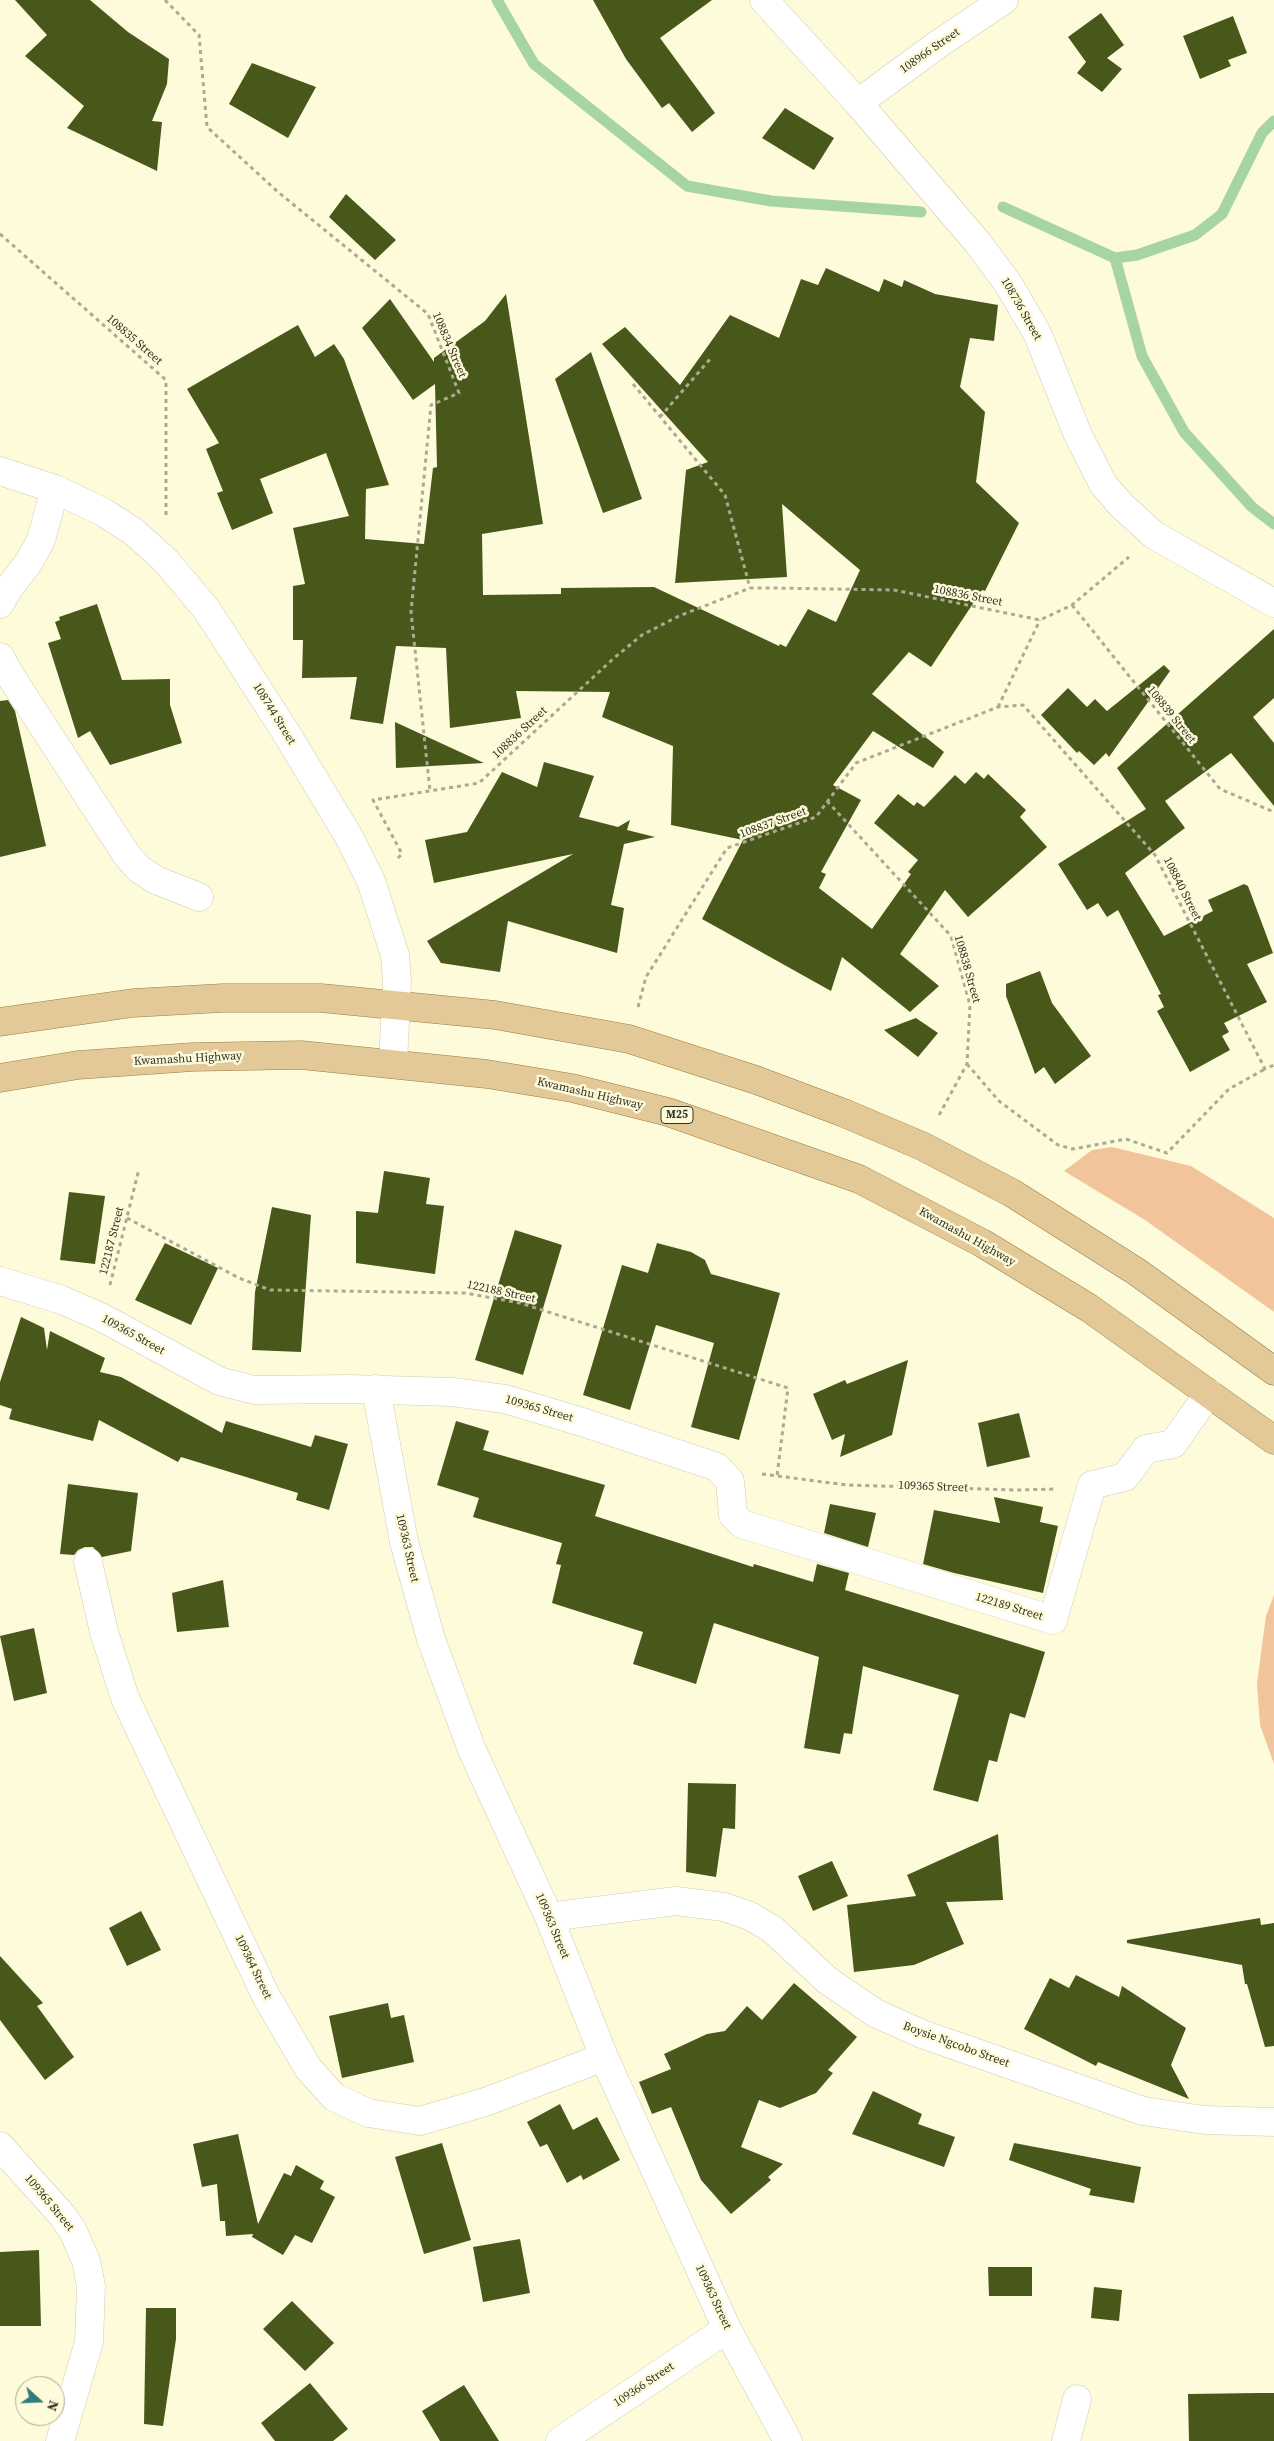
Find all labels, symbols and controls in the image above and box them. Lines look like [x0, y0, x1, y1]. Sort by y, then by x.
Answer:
street label: 108966 Street [897, 25, 963, 77]
street label: 108736 Street [997, 275, 1045, 343]
street label: 108834 Street [429, 310, 469, 380]
street label: 108835 Street [103, 312, 165, 368]
street label: 108836 Street [932, 582, 1004, 610]
street label: 108744 Street [249, 681, 299, 747]
street label: 108839 Street [1143, 683, 1199, 747]
street label: 108836 Street [490, 704, 550, 762]
street label: 108837 Street [738, 804, 808, 842]
street label: 108840 Street [1160, 855, 1204, 923]
street label: 108838 Street [950, 933, 984, 1005]
street label: Kwamashu Highway [134, 1049, 242, 1069]
street label: Kwamashu Highway [536, 1075, 644, 1113]
road number: M25 [661, 1106, 693, 1124]
street label: Kwamashu Highway [916, 1204, 1018, 1270]
street label: 122187 Street [97, 1205, 127, 1277]
street label: 122188 Street [465, 1278, 537, 1306]
street label: 109365 Street [99, 1312, 167, 1358]
street label: 109365 Street [503, 1392, 575, 1426]
street label: 109365 Street [898, 1479, 968, 1495]
street label: 109363 Street [392, 1512, 422, 1584]
street label: 122189 Street [974, 1590, 1044, 1624]
street label: 109363 Street [532, 1891, 572, 1961]
street label: 109364 Street [231, 1932, 275, 2002]
street label: Boysie Ngcobo Street [901, 2019, 1011, 2071]
street label: 109365 Street [21, 2172, 77, 2234]
street label: 109363 Street [692, 2262, 734, 2332]
street label: 109366 Street [611, 2360, 677, 2410]
north arrow [15, 2376, 65, 2426]
text: N [42, 2398, 64, 2414]

